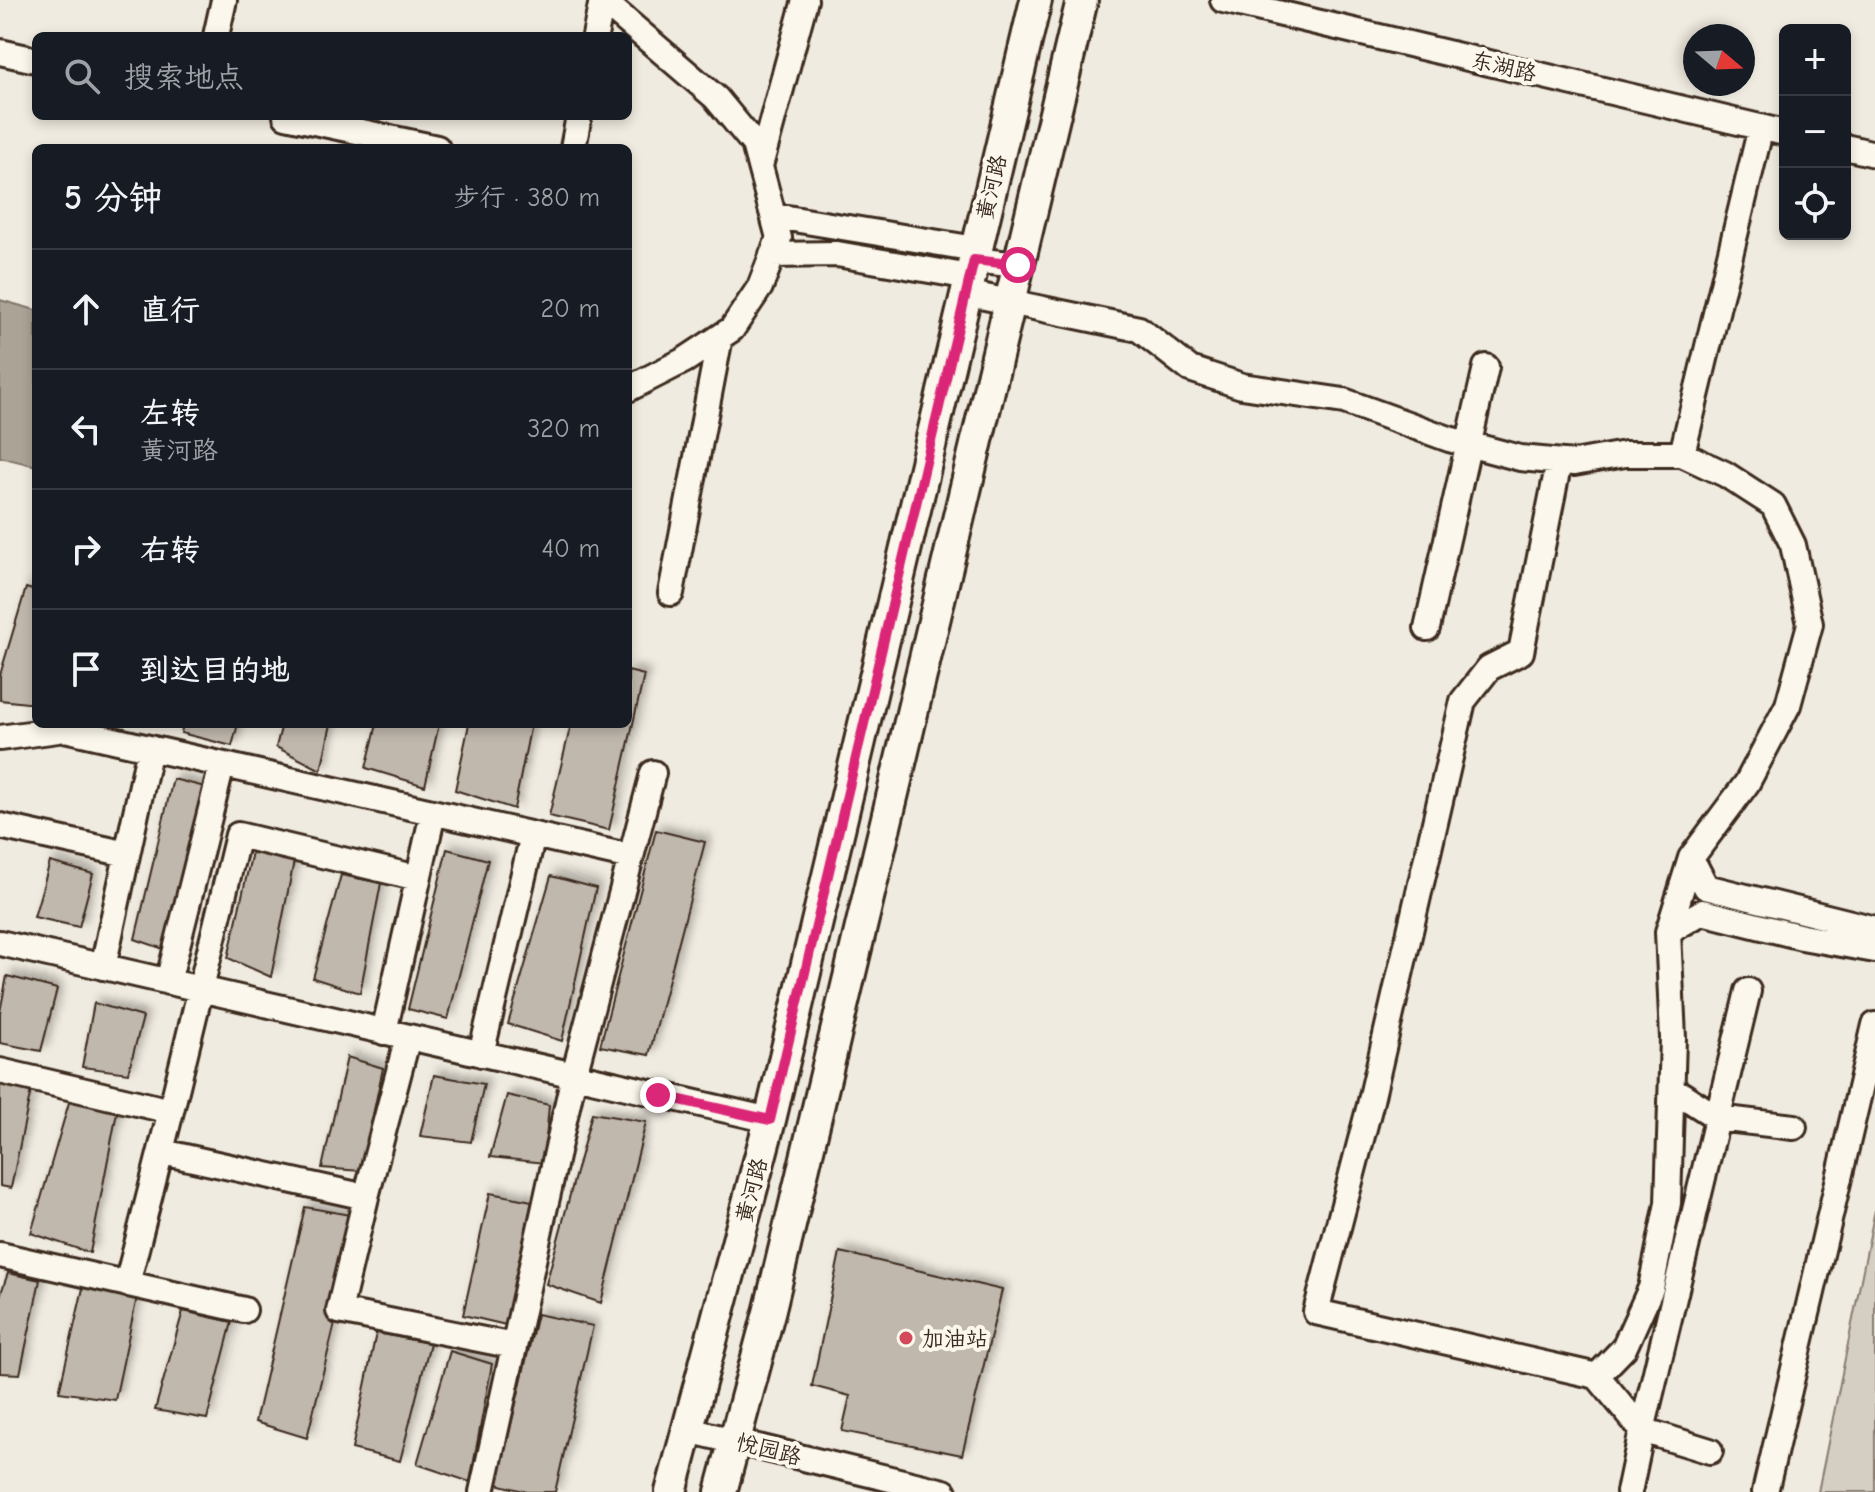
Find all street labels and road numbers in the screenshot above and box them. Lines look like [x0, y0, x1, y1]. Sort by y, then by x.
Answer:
street label: 东湖路 [1469, 47, 1539, 87]
street label: 黄河路 [972, 152, 1012, 222]
street label: 黄河路 [731, 1155, 773, 1226]
street label: 悦园路 [734, 1429, 804, 1471]

